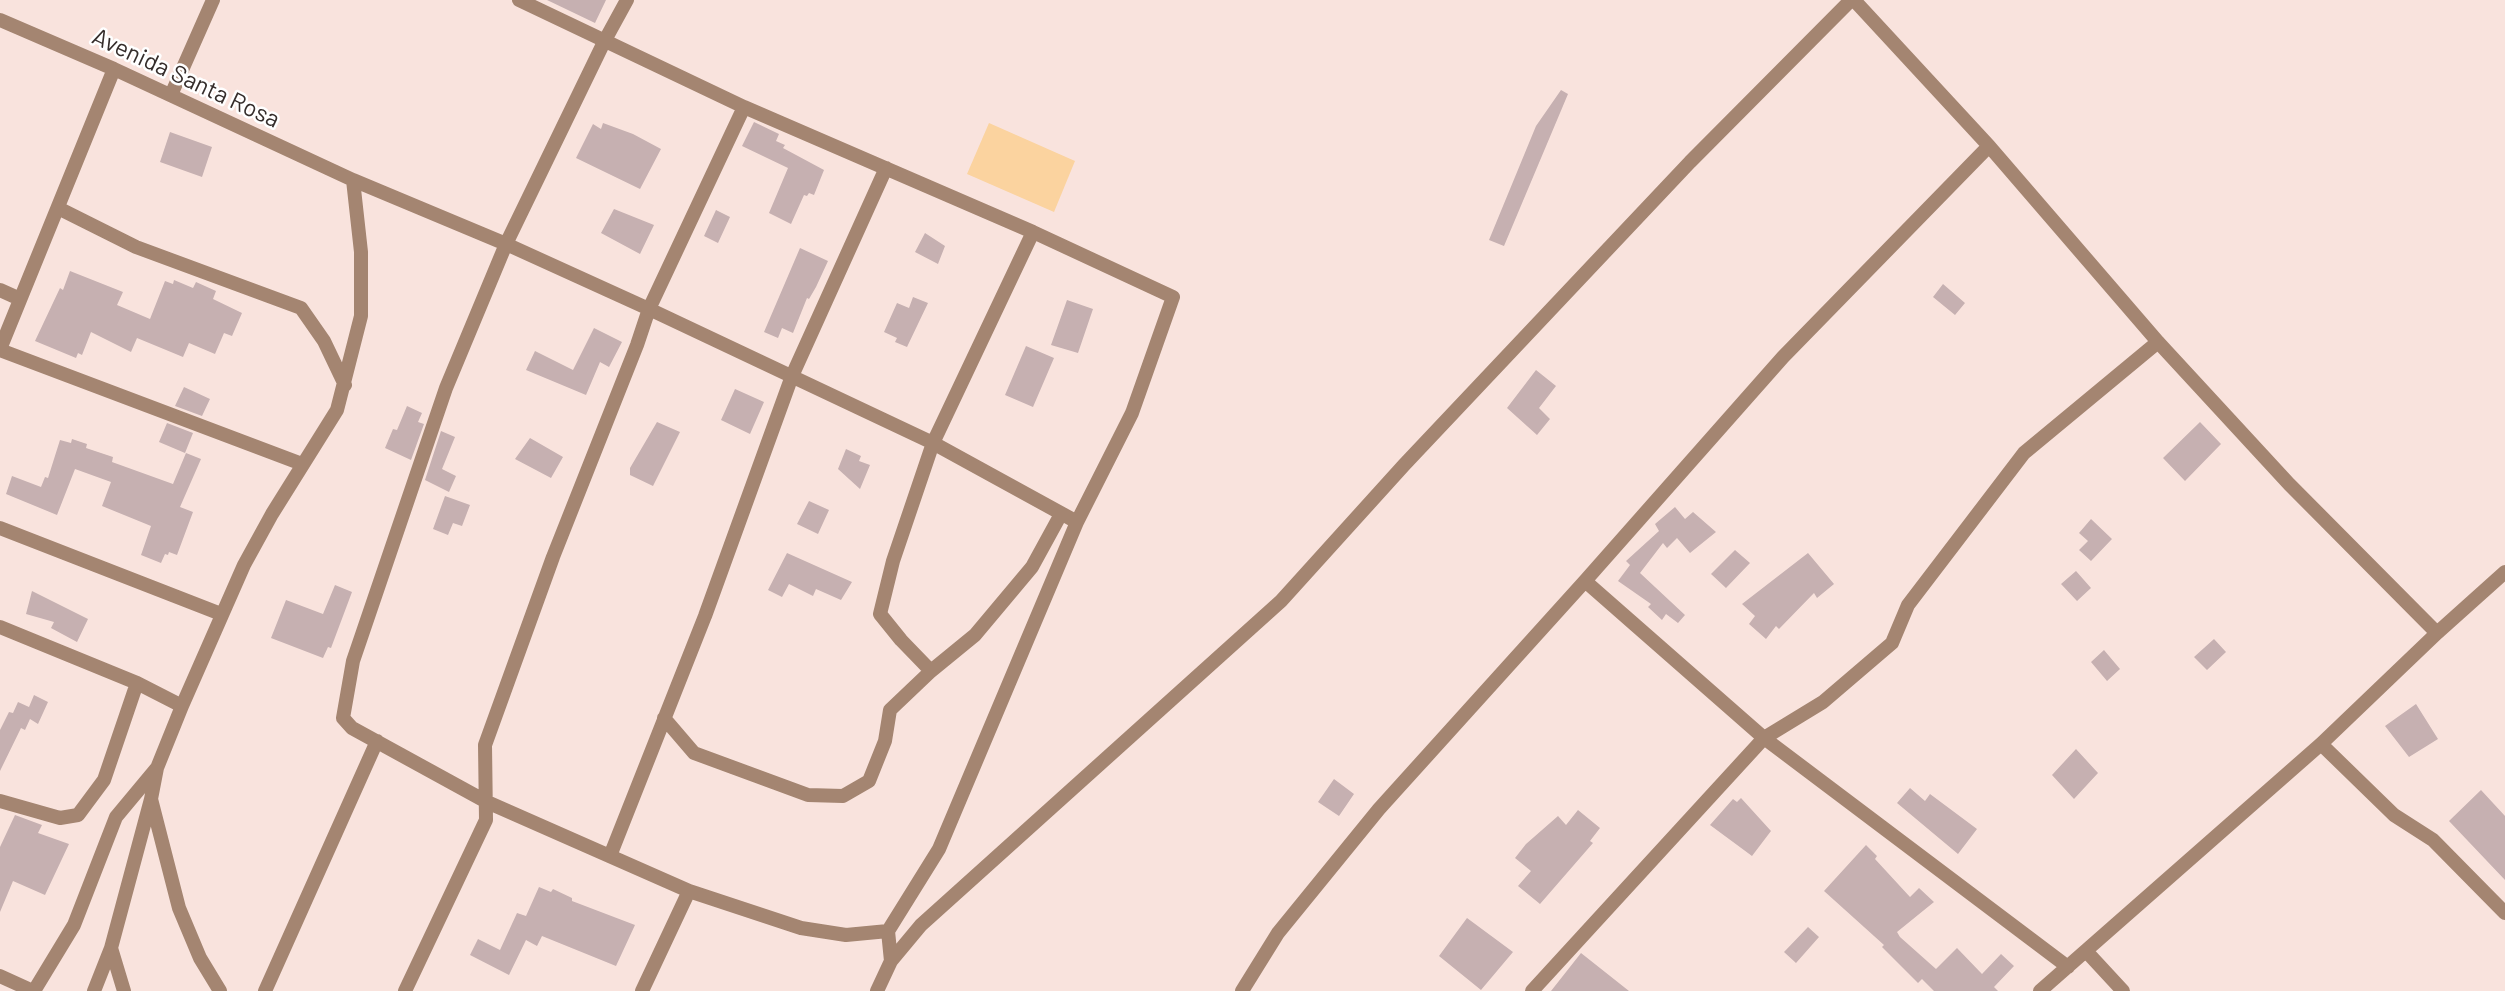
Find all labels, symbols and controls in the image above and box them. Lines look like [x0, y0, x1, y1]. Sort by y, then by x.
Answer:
street label: Avenida Santa Rosa [88, 22, 284, 134]

